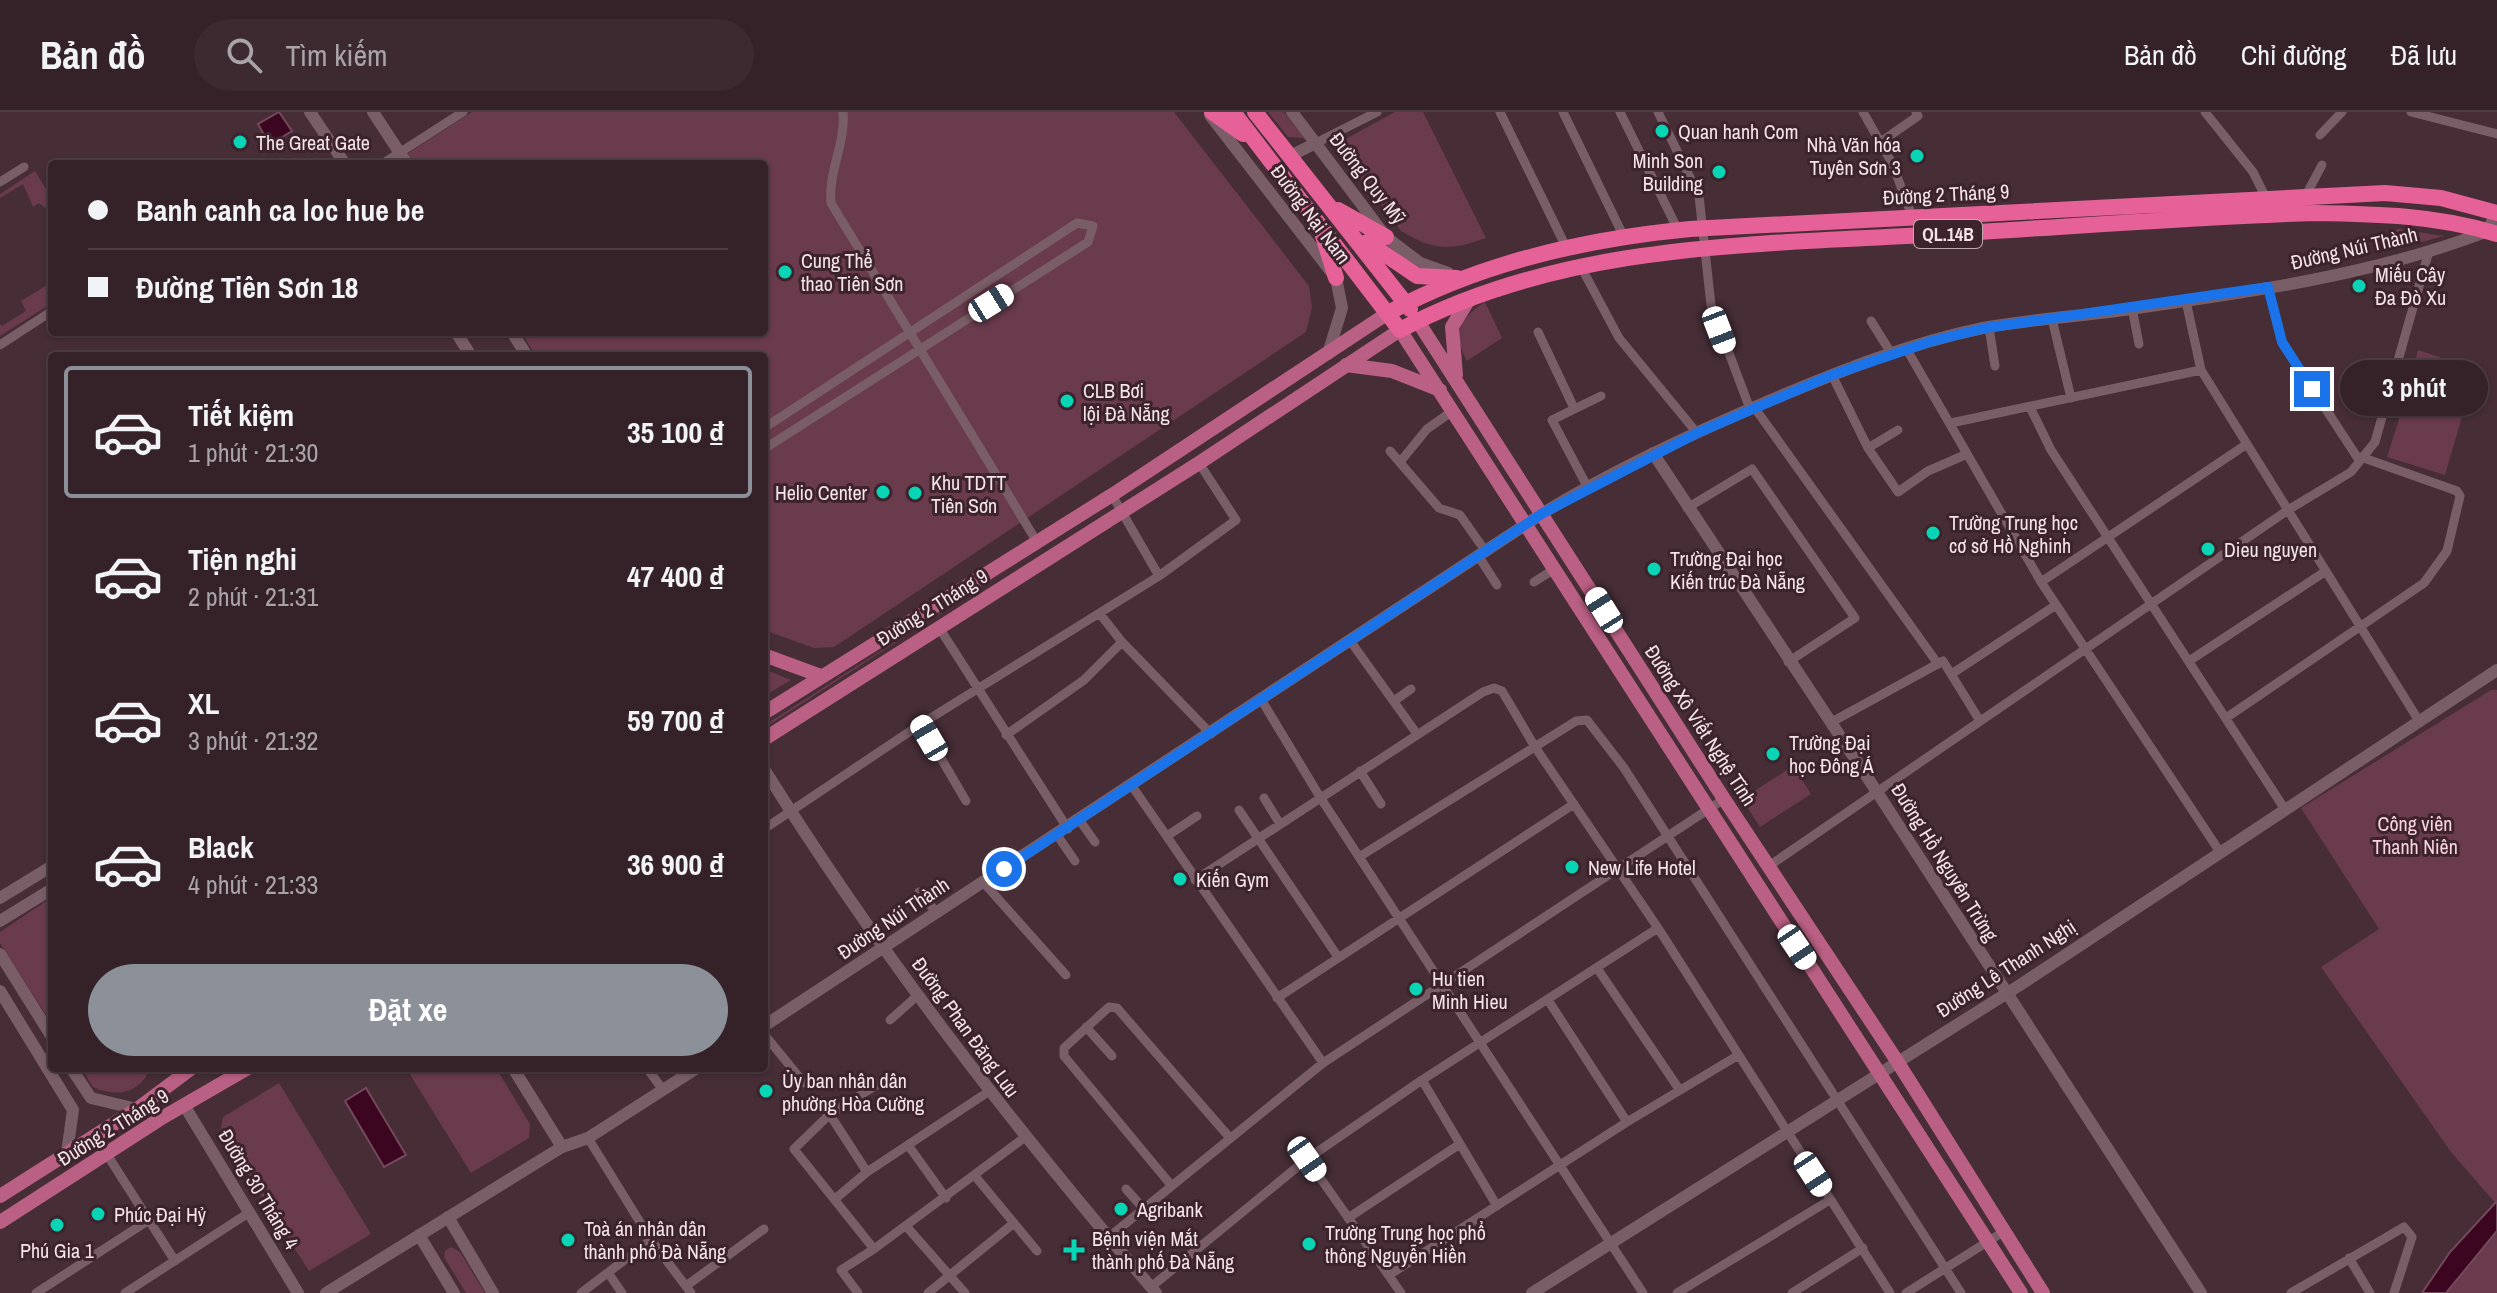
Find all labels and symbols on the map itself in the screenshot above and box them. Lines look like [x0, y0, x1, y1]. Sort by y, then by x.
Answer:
place label: Quan hanh Com [1678, 118, 1798, 145]
marker: Quan hanh Com [1653, 122, 1671, 140]
street label: Đường Quy Mỹ [1324, 127, 1413, 230]
place label: The Great Gate [256, 129, 370, 156]
place label: Nhà Văn hóa Tuyên Sơn 3 [1806, 131, 1901, 181]
marker: The Great Gate [231, 133, 249, 151]
place label: Minh Son Building [1633, 147, 1703, 197]
marker: Nhà Văn hóa Tuyên Sơn 3 [1908, 147, 1926, 165]
street label: Đường Nại Nam [1265, 159, 1357, 269]
marker: Minh Son Building [1710, 163, 1728, 181]
street label: Đường 2 Tháng 9 [1882, 177, 2010, 211]
road number: QL.14B [1914, 220, 1982, 248]
street label: Đường Núi Thành [2288, 220, 2420, 276]
place label: Cung Thể thao Tiên Sơn [801, 247, 903, 297]
place label: Miếu Cây Đa Đò Xu [2375, 261, 2446, 311]
marker: Cung Thể thao Tiên Sơn [776, 263, 794, 281]
marker: Miếu Cây Đa Đò Xu [2350, 277, 2368, 295]
car [964, 280, 1018, 326]
car [1699, 303, 1739, 357]
callout: 3 phút [2340, 361, 2488, 417]
route end [2294, 371, 2330, 407]
place label: CLB Bơi lội Đà Nẵng [1083, 377, 1170, 427]
marker: CLB Bơi lội Đà Nẵng [1058, 392, 1076, 410]
place label: Khu TDTT Tiên Sơn [931, 469, 1006, 519]
place label: Helio Center [775, 479, 868, 506]
marker: Helio Center [874, 483, 892, 501]
marker: Khu TDTT Tiên Sơn [906, 484, 924, 502]
place label: Trường Trung học cơ sở Hồ Nghinh [1949, 509, 2078, 559]
marker: Trường Trung học cơ sở Hồ Nghinh [1924, 524, 1942, 542]
place label: Dieu nguyen [2224, 536, 2317, 563]
marker: Dieu nguyen [2199, 540, 2217, 558]
place label: Trường Đại học Kiến trúc Đà Nẵng [1670, 545, 1805, 595]
marker: Trường Đại học Kiến trúc Đà Nẵng [1645, 560, 1663, 578]
street label: Đường 2 Tháng 9 [871, 562, 993, 652]
car [1581, 583, 1627, 637]
street label: Đường Xô Viết Nghệ Tĩnh [1639, 639, 1763, 811]
car [907, 711, 951, 765]
place label: Trường Đại học Đông Á [1789, 729, 1874, 779]
marker: Trường Đại học Đông Á [1764, 745, 1782, 763]
street label: Đường Hồ Nguyên Trừng [1885, 778, 2005, 946]
park label: Công viên Thanh Niên [2372, 810, 2458, 860]
route start [986, 851, 1022, 887]
place label: New Life Hotel [1588, 854, 1696, 881]
marker: New Life Hotel [1563, 858, 1581, 876]
place label: Kiến Gym [1196, 866, 1269, 893]
marker: Kiến Gym [1171, 870, 1189, 888]
street label: Đường Núi Thành [832, 871, 954, 965]
street label: Đường Lê Thanh Nghị [1931, 913, 2081, 1023]
car [1774, 920, 1820, 974]
street label: Đường Phan Đăng Lưu [906, 952, 1026, 1102]
place label: Hu tien Minh Hieu [1432, 965, 1508, 1015]
marker: Hu tien Minh Hieu [1407, 980, 1425, 998]
place label: Ủy ban nhân dân phường Hòa Cường [782, 1067, 924, 1117]
street label: Đường 2 Tháng 9 [52, 1082, 174, 1172]
marker: Ủy ban nhân dân phường Hòa Cường [757, 1082, 775, 1100]
street label: Đường 30 Tháng 4 [213, 1124, 305, 1254]
car [1283, 1132, 1331, 1186]
car [1790, 1147, 1836, 1201]
place label: Agribank [1136, 1196, 1203, 1223]
marker: Agribank [1112, 1200, 1130, 1218]
place label: Phúc Đại Hỷ [114, 1201, 207, 1228]
marker: Phúc Đại Hỷ [89, 1205, 107, 1223]
place label: Toà án nhân dân thành phố Đà Nẵng [584, 1215, 726, 1265]
marker: Phú Gia 1 [48, 1216, 66, 1234]
place label: Trường Trung học phổ thông Nguyễn Hiền [1325, 1219, 1486, 1269]
place label: Bệnh viện Mắt thành phố Đà Nẵng [1092, 1225, 1234, 1275]
marker: Toà án nhân dân thành phố Đà Nẵng [559, 1231, 577, 1249]
marker: Trường Trung học phổ thông Nguyễn Hiền [1300, 1235, 1318, 1253]
place label: Phú Gia 1 [20, 1237, 94, 1264]
marker: Bệnh viện Mắt thành phố Đà Nẵng [1063, 1239, 1085, 1261]

